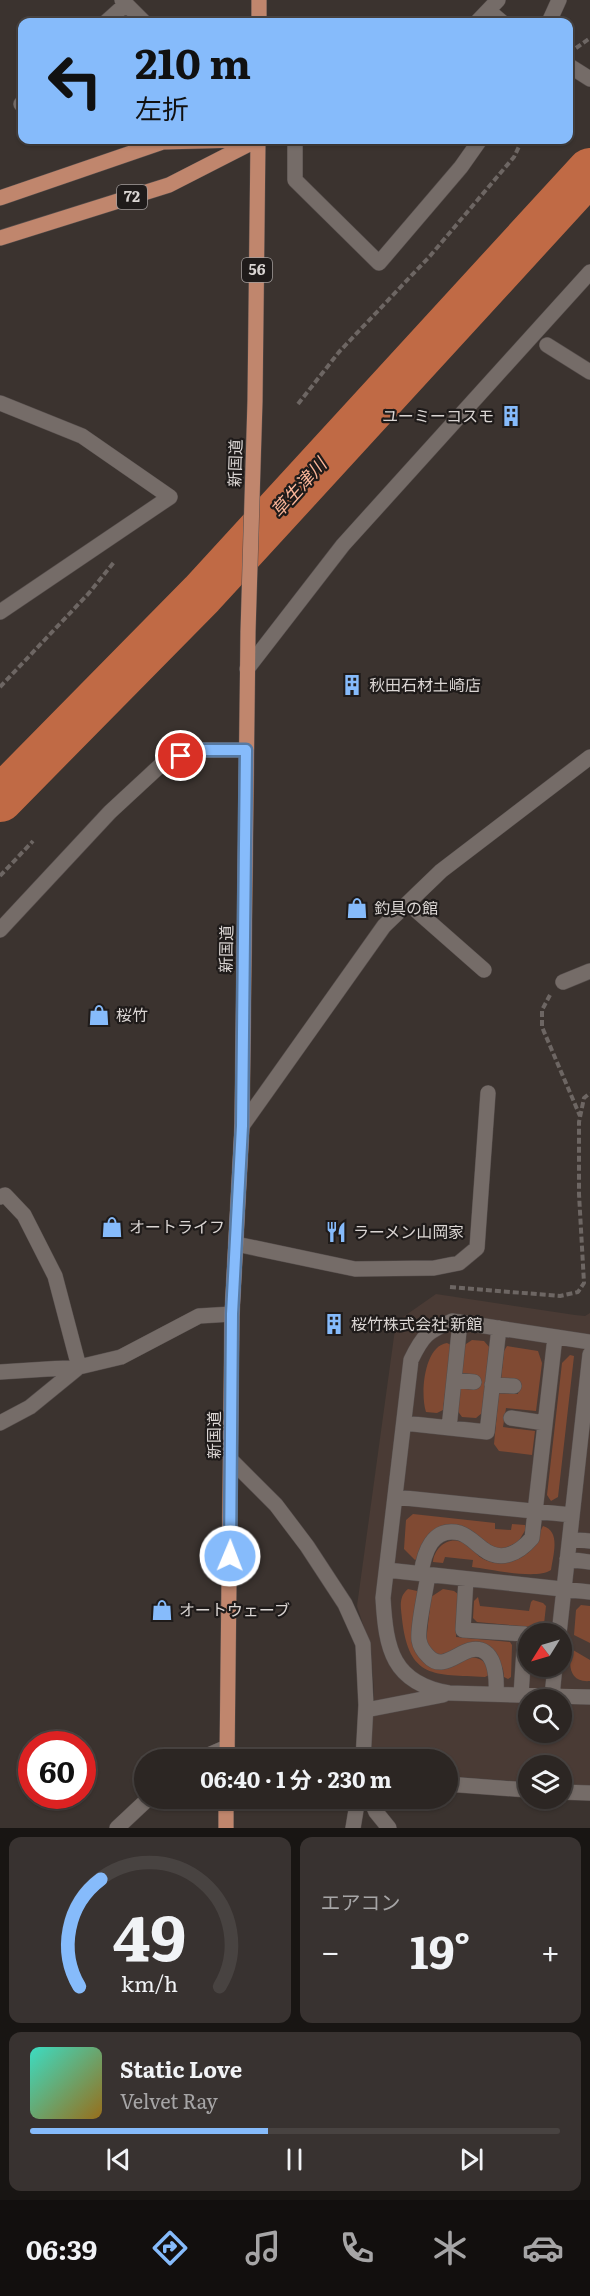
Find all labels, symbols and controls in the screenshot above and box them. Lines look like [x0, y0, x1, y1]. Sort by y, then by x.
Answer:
text: 210 m [135, 30, 251, 92]
icon: left [36, 42, 114, 120]
text: 左折 [135, 87, 189, 127]
road number: 72 [117, 185, 147, 209]
road number: 56 [242, 258, 272, 282]
place label: ユーミーコスモ [382, 403, 494, 427]
building icon: ユーミーコスモ [499, 404, 523, 428]
street label: 新国道 [221, 439, 247, 487]
water label: 草生津川 [264, 450, 333, 523]
place label: 秋田石材土崎店 [369, 672, 481, 696]
building icon: 秋田石材土崎店 [340, 673, 364, 697]
pin [155, 730, 206, 781]
icon: arrive [164, 739, 197, 772]
place label: 釣具の館 [374, 895, 438, 919]
shop icon: 釣具の館 [345, 896, 369, 920]
street label: 新国道 [213, 925, 237, 973]
place label: 桜竹 [116, 1002, 148, 1026]
shop icon: 桜竹 [87, 1003, 111, 1027]
place label: オートライフ [129, 1214, 225, 1238]
shop icon: オートライフ [100, 1215, 124, 1239]
place label: ラーメン山岡家 [353, 1219, 464, 1243]
restaurant icon: ラーメン山岡家 [324, 1220, 348, 1244]
place label: 桜竹株式会社 新館 [351, 1311, 482, 1335]
building icon: 桜竹株式会社 新館 [322, 1312, 346, 1336]
street label: 新国道 [201, 1411, 225, 1459]
position arrow [198, 1524, 262, 1588]
place label: オートウェーブ [179, 1597, 290, 1621]
shop icon: オートウェーブ [150, 1598, 174, 1622]
north arrow [518, 1623, 572, 1677]
map controls [518, 1623, 572, 1809]
button: search [518, 1689, 572, 1743]
speed limit sign: 60 [18, 1731, 96, 1809]
button: layers [518, 1755, 572, 1809]
text: 06:40 · 1 分 · 230 m [200, 1762, 392, 1795]
text: エアコン [321, 1886, 401, 1916]
text: 49 [113, 1888, 187, 1980]
text: 19° [410, 1916, 470, 1983]
text: − [321, 1925, 340, 1974]
text: + [541, 1925, 560, 1974]
text: km/h [121, 1967, 178, 1999]
text: Static Love [120, 2052, 242, 2085]
text: Velvet Ray [120, 2085, 218, 2115]
icon: previous [102, 2143, 135, 2176]
icon: pause [278, 2143, 311, 2176]
icon: next [455, 2143, 488, 2176]
icon: directions [149, 2227, 191, 2269]
icon: music [242, 2227, 284, 2269]
icon: phone [336, 2227, 378, 2269]
icon: climate [429, 2227, 471, 2269]
icon: car [522, 2227, 564, 2269]
text: 06:39 [26, 2228, 97, 2268]

